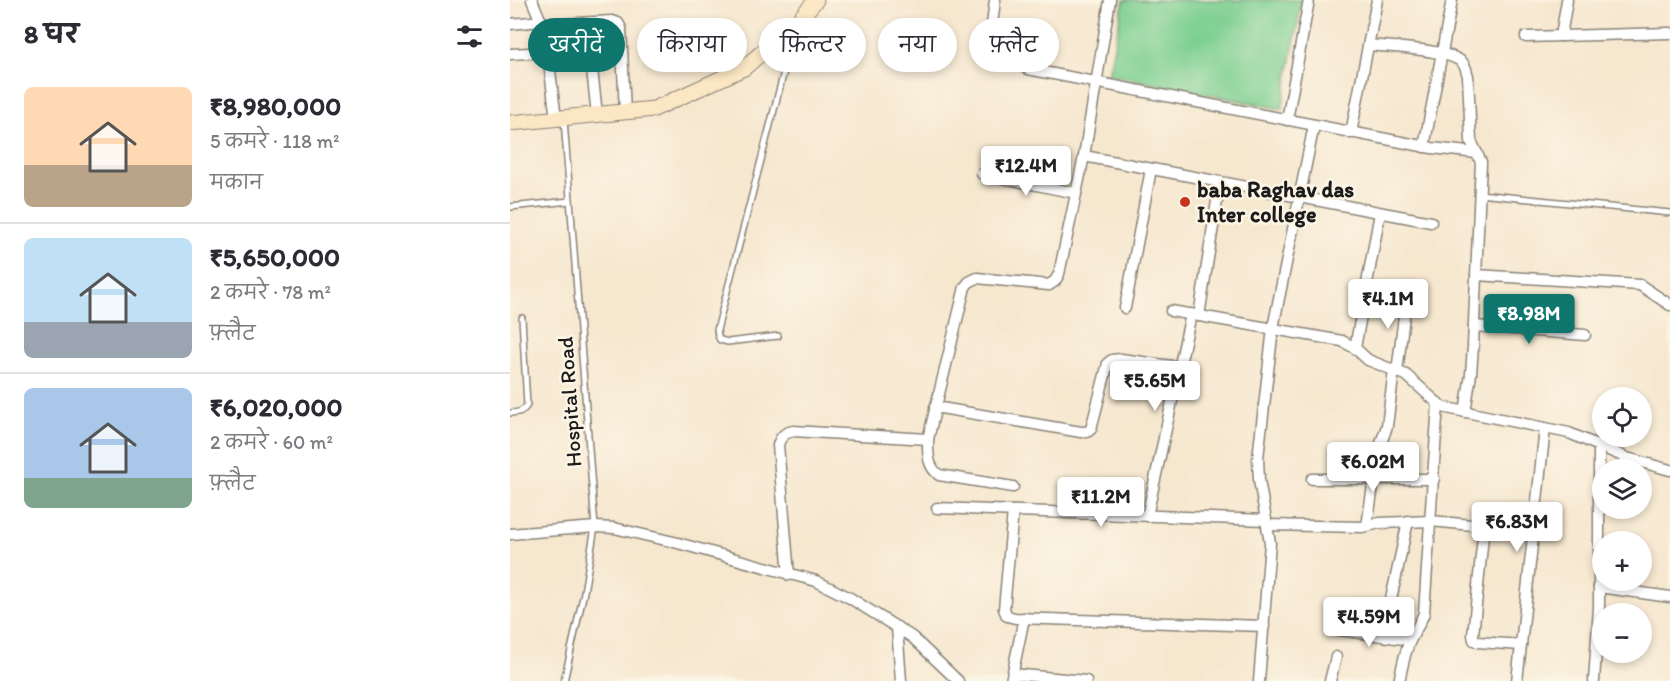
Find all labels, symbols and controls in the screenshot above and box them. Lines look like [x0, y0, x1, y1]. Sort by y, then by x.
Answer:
text: 8 घर [24, 18, 79, 50]
chip: खरीदें [528, 18, 625, 72]
chip: किराया [637, 18, 747, 72]
chip: फ़िल्टर [759, 18, 866, 72]
chip: नया [878, 18, 957, 72]
chip: फ़्लैट [969, 18, 1059, 72]
icon: filters [453, 20, 486, 53]
text: ₹8,980,000 [210, 90, 341, 122]
icon: home [72, 111, 144, 183]
text: 5 कमरे · 118 m² [210, 129, 340, 153]
pin: ₹12.4M [977, 146, 1075, 197]
text: ₹12.4M [995, 153, 1057, 177]
text: मकान [210, 170, 263, 194]
place label: baba Raghav das Inter college [1197, 176, 1354, 228]
marker: baba Raghav das Inter college [1178, 195, 1192, 209]
text: ₹5,650,000 [210, 241, 340, 273]
icon: home [72, 262, 144, 334]
pin: ₹4.1M [1346, 279, 1430, 330]
text: 2 कमरे · 78 m² [210, 280, 331, 304]
text: ₹4.1M [1362, 286, 1414, 310]
pin: ₹8.98M [1480, 294, 1578, 345]
text: ₹8.98M [1498, 301, 1560, 325]
text: फ़्लैट [210, 321, 256, 345]
street label: Hospital Road [551, 336, 588, 468]
pin: ₹5.65M [1106, 361, 1204, 412]
text: ₹5.65M [1124, 368, 1186, 392]
map controls [1592, 387, 1652, 663]
button: locate [1592, 387, 1652, 447]
text: ₹6,020,000 [210, 391, 343, 423]
icon: home [72, 412, 144, 484]
text: 2 कमरे · 60 m² [210, 430, 333, 454]
pin: ₹6.02M [1324, 442, 1422, 493]
text: ₹6.02M [1341, 449, 1405, 473]
button: layers [1592, 459, 1652, 519]
text: फ़्लैट [210, 471, 256, 495]
pin: ₹11.2M [1052, 477, 1150, 528]
text: ₹11.2M [1071, 484, 1131, 508]
pin: ₹6.83M [1468, 502, 1566, 553]
text: ₹6.83M [1486, 509, 1548, 533]
button: + [1592, 531, 1652, 591]
pin: ₹4.59M [1320, 597, 1418, 648]
button: − [1592, 603, 1652, 663]
text: ₹4.59M [1337, 604, 1401, 628]

